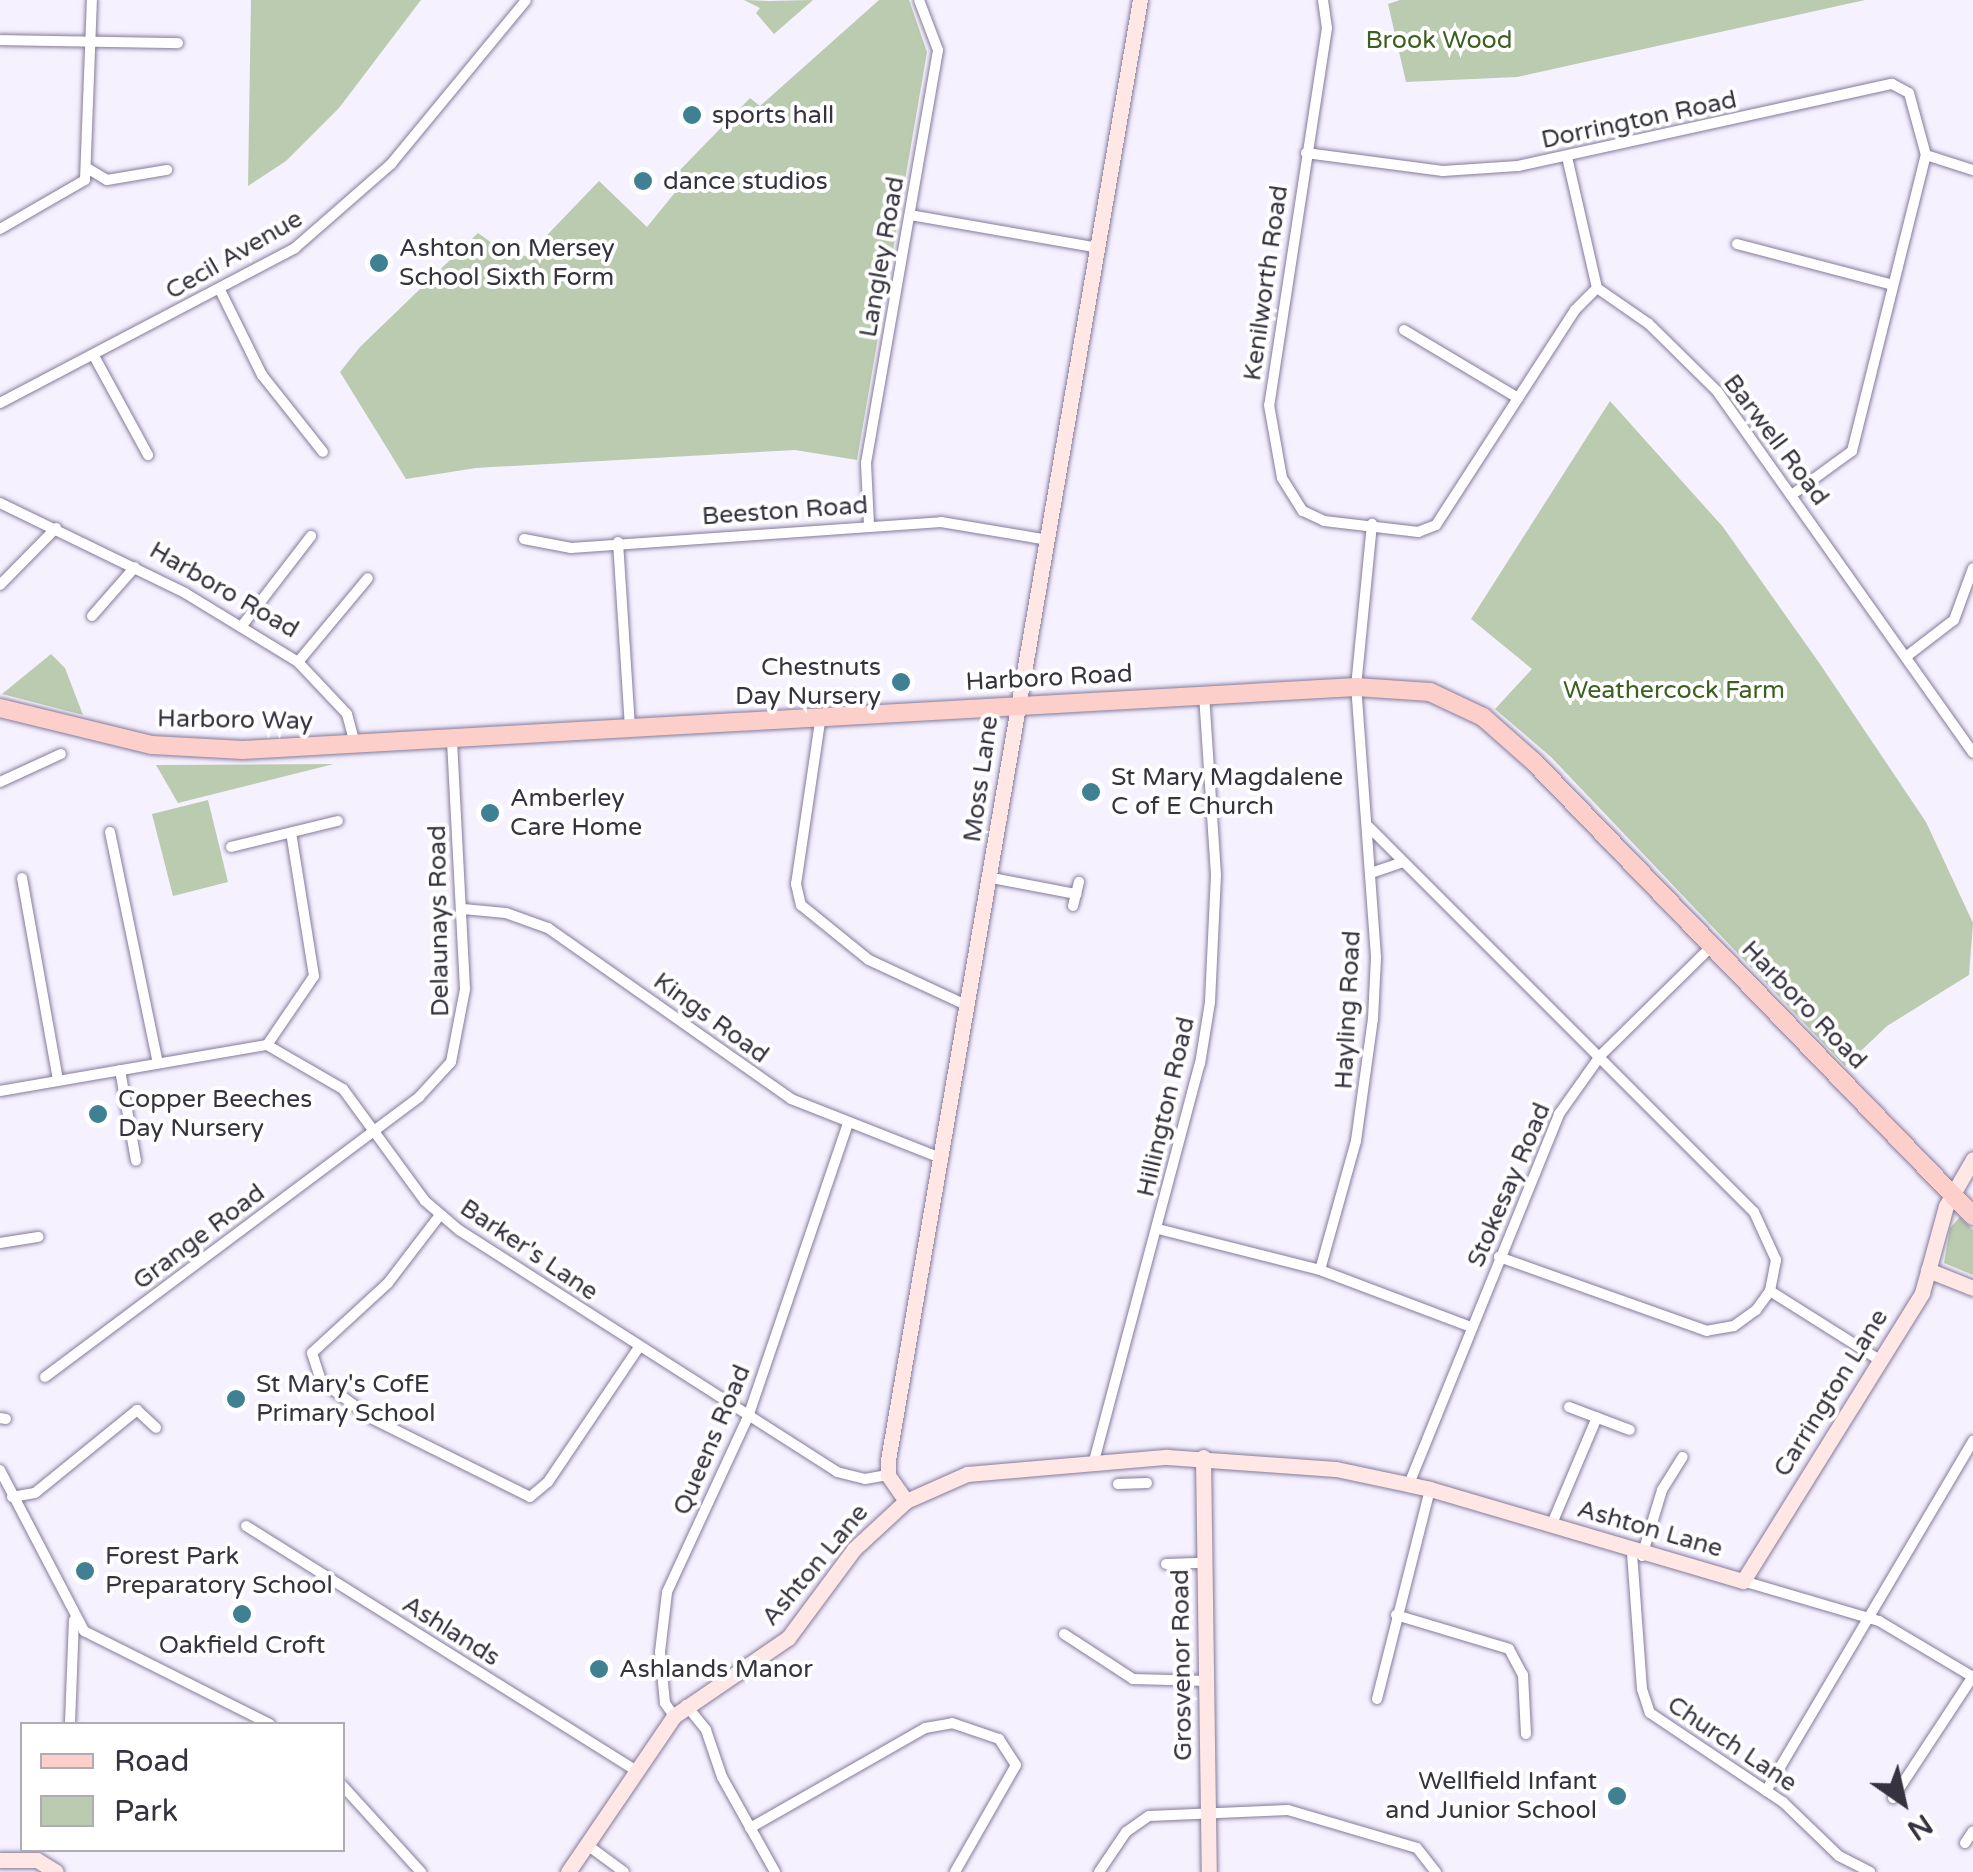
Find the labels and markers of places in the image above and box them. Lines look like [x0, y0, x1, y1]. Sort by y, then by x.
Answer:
place label: sports hall [712, 100, 834, 130]
marker: sports hall [681, 104, 703, 126]
place label: dance studios [663, 166, 828, 196]
marker: dance studios [632, 170, 654, 192]
place label: Ashton on Mersey School Sixth Form [399, 234, 615, 293]
marker: Ashton on Mersey School Sixth Form [368, 252, 390, 274]
place label: Chestnuts Day Nursery [735, 653, 881, 712]
marker: Chestnuts Day Nursery [890, 671, 912, 693]
place label: St Mary Magdalene C of E Church [1111, 763, 1343, 822]
marker: St Mary Magdalene C of E Church [1080, 781, 1102, 803]
place label: Amberley Care Home [510, 784, 642, 843]
marker: Amberley Care Home [479, 802, 501, 824]
place label: Copper Beeches Day Nursery [118, 1085, 312, 1144]
marker: Copper Beeches Day Nursery [87, 1103, 109, 1125]
place label: St Mary's CofE Primary School [256, 1370, 435, 1429]
marker: St Mary's CofE Primary School [225, 1388, 247, 1410]
place label: Forest Park Preparatory School [105, 1542, 333, 1601]
marker: Forest Park Preparatory School [74, 1560, 96, 1582]
marker: Oakfield Croft [231, 1603, 253, 1625]
place label: Oakfield Croft [159, 1630, 325, 1660]
place label: Ashlands Manor [619, 1654, 813, 1684]
marker: Ashlands Manor [588, 1658, 610, 1680]
place label: Wellfield Infant and Junior School [1385, 1767, 1597, 1826]
marker: Wellfield Infant and Junior School [1606, 1785, 1628, 1807]

